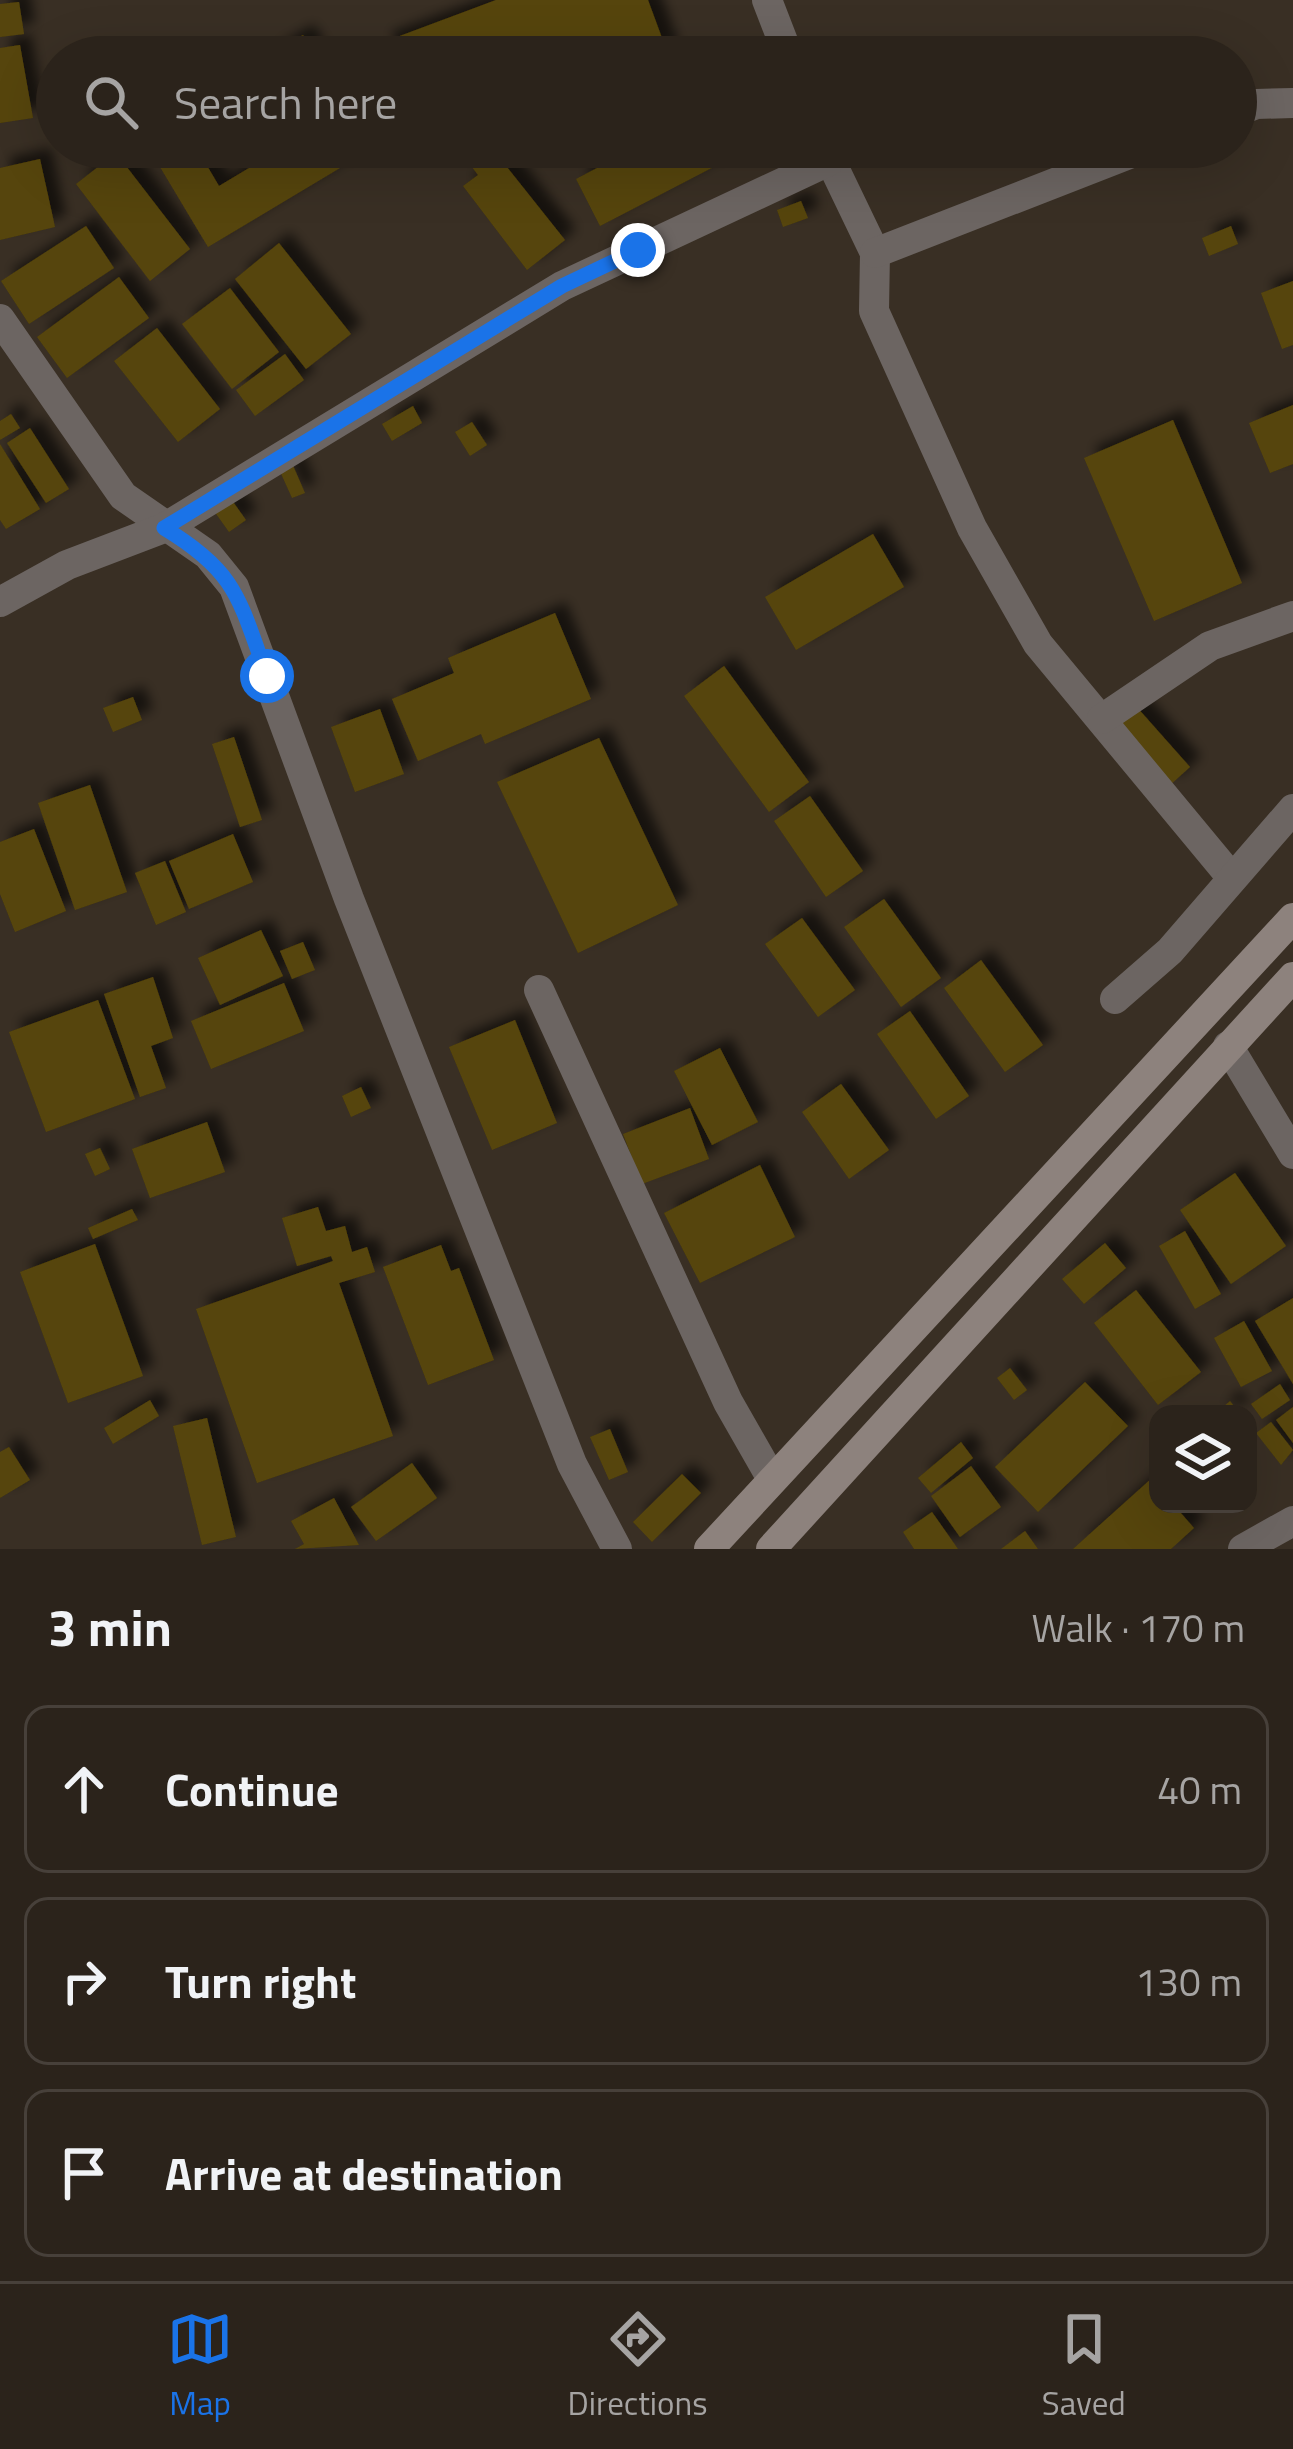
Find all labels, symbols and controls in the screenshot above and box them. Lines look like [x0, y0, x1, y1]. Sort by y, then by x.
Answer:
search box [36, 36, 1257, 168]
text: Search here [174, 68, 397, 136]
icon: search [78, 69, 144, 135]
route end [611, 223, 665, 277]
route start [240, 649, 294, 703]
map controls [1149, 1405, 1257, 1513]
button: layers [1149, 1405, 1257, 1513]
text: 3 min [48, 1588, 172, 1666]
text: Walk · 170 m [1031, 1598, 1245, 1657]
text: Continue [165, 1755, 339, 1823]
icon: ahead [51, 1756, 117, 1822]
text: 40 m [1157, 1760, 1242, 1819]
text: Turn right [165, 1947, 356, 2015]
icon: right [51, 1948, 117, 2014]
text: 130 m [1135, 1952, 1242, 2011]
text: Arrive at destination [165, 2139, 563, 2207]
icon: arrive [51, 2140, 117, 2206]
tab: Map [167, 2306, 233, 2428]
tab: Directions [568, 2306, 707, 2428]
tab: Saved [1042, 2306, 1126, 2428]

